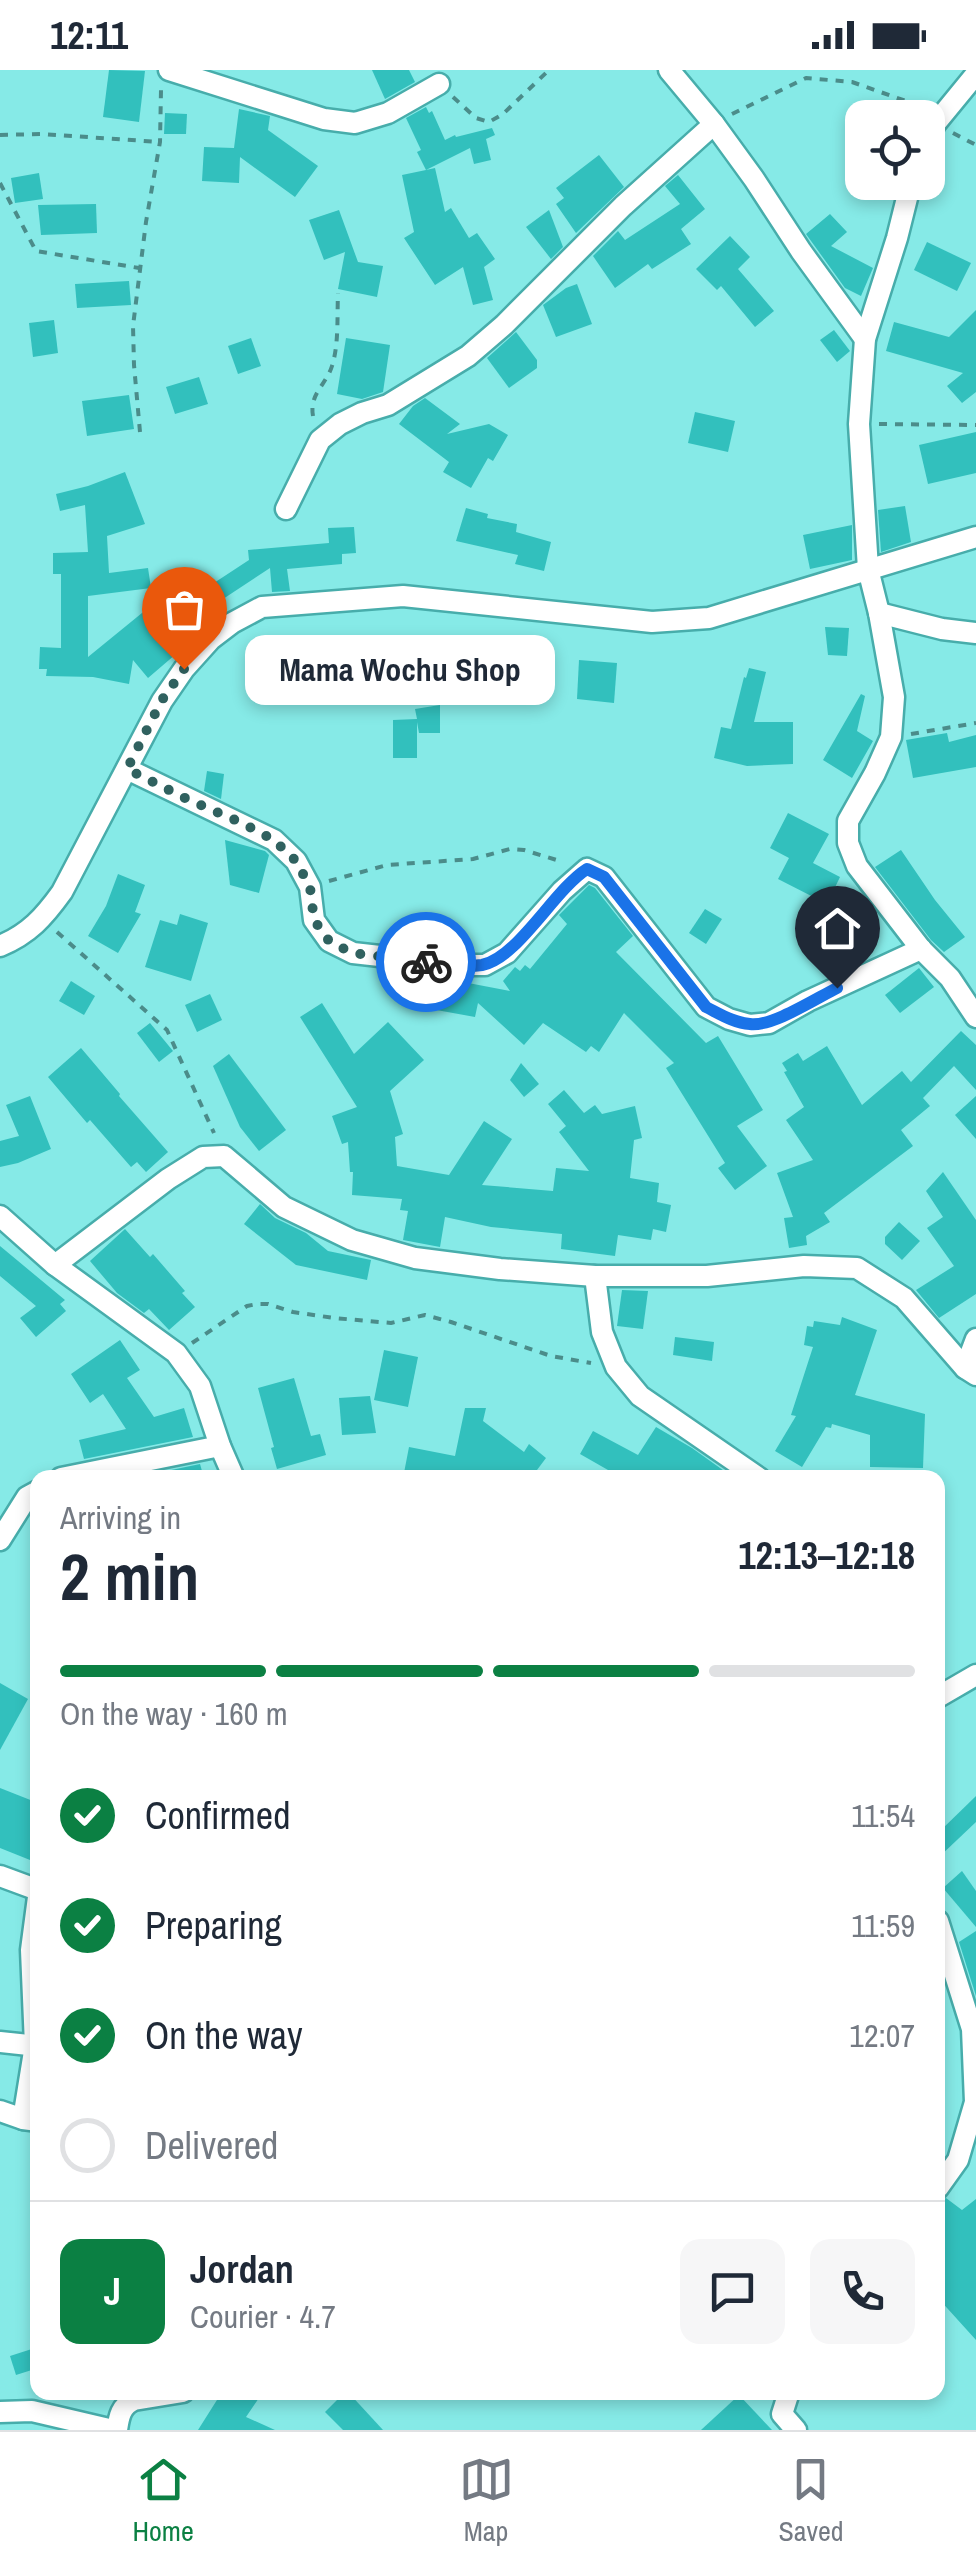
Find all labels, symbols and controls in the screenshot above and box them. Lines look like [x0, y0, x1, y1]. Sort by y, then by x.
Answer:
text: 12:11 [50, 10, 128, 61]
map controls [845, 100, 945, 200]
button: locate [845, 100, 945, 200]
pin [142, 567, 227, 670]
icon: bag [157, 582, 212, 637]
callout: Mama Wochu Shop [244, 634, 554, 704]
text: Mama Wochu Shop [279, 648, 521, 691]
pin [795, 886, 880, 989]
icon: home [810, 901, 865, 956]
courier [376, 912, 476, 1012]
icon: bike [399, 935, 454, 990]
text: Arriving in [60, 1496, 181, 1539]
text: 12:13–12:18 [738, 1530, 915, 1581]
text: 2 min [60, 1533, 199, 1620]
text: On the way · 160 m [60, 1692, 288, 1735]
icon: check [60, 1788, 115, 1843]
text: Confirmed [145, 1790, 290, 1841]
text: 11:54 [851, 1794, 915, 1837]
icon: check [60, 1898, 115, 1953]
text: Preparing [145, 1900, 282, 1951]
text: 11:59 [851, 1904, 915, 1947]
icon: check [60, 2008, 115, 2063]
text: On the way [145, 2010, 303, 2061]
text: 12:07 [849, 2014, 915, 2057]
text: Delivered [145, 2120, 278, 2171]
button: chat [680, 2239, 785, 2344]
button: phone [810, 2239, 915, 2344]
text: Jordan [190, 2244, 294, 2295]
text: J [104, 2266, 121, 2317]
text: Courier · 4.7 [190, 2295, 336, 2338]
tab: Home [132, 2452, 194, 2550]
tab: Map [459, 2452, 514, 2550]
tab: Saved [778, 2452, 844, 2550]

